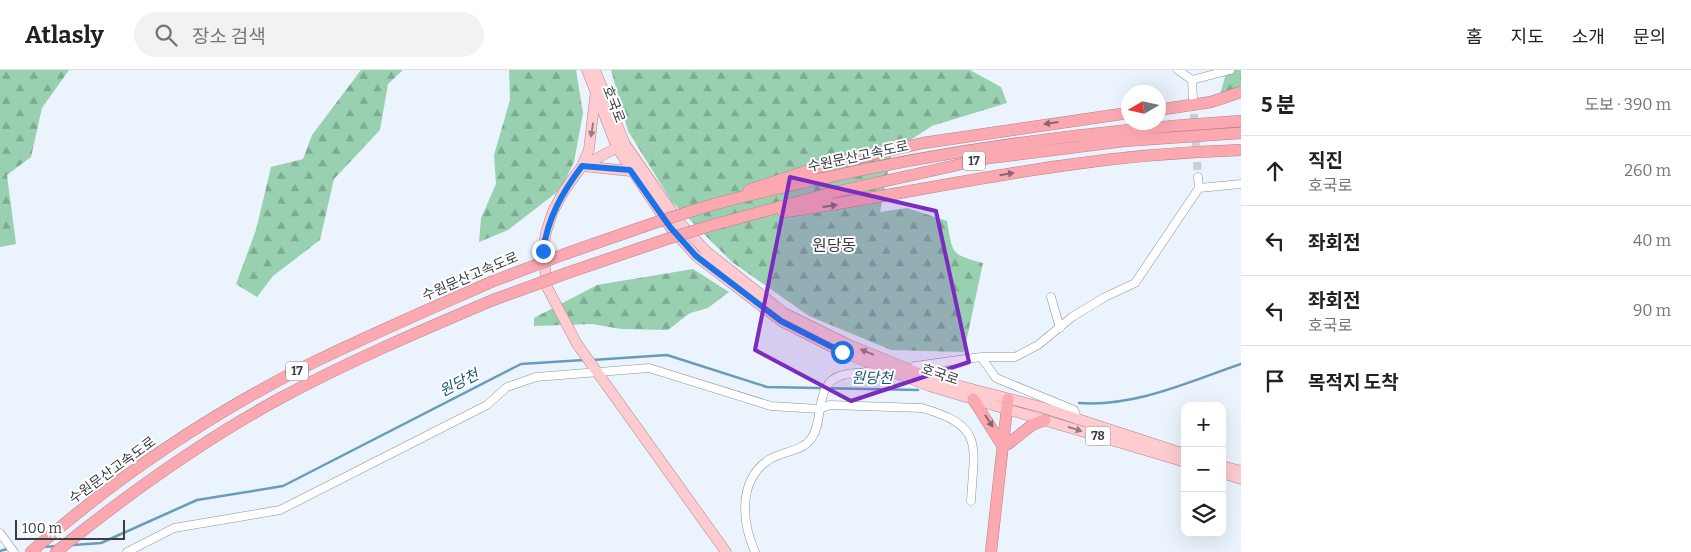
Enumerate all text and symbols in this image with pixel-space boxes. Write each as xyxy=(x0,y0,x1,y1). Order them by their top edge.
search box xyxy=(134,12,484,57)
text: Atlasly xyxy=(25,21,104,49)
icon: search xyxy=(152,21,180,49)
text: 장소 검색 xyxy=(192,25,266,48)
text: 홈 xyxy=(1466,26,1483,48)
text: 지도 xyxy=(1511,26,1544,48)
text: 소개 xyxy=(1572,26,1605,48)
text: 문의 xyxy=(1633,26,1666,48)
street label: 호국로 xyxy=(599,83,628,125)
north arrow xyxy=(1121,85,1166,130)
text: 5 분 xyxy=(1261,92,1296,118)
text: 도보 · 390 m xyxy=(1585,95,1671,114)
one-way arrow xyxy=(1043,119,1059,127)
one-way arrow xyxy=(588,123,596,139)
street label: 수원문산고속도로 xyxy=(806,137,910,176)
text: 직진 xyxy=(1308,149,1343,172)
road number: 17 xyxy=(963,152,985,170)
icon: ahead xyxy=(1261,157,1289,185)
text: 260 m xyxy=(1624,161,1671,180)
one-way arrow xyxy=(999,170,1015,178)
text: 호국로 xyxy=(1308,176,1352,195)
one-way arrow xyxy=(822,202,838,210)
icon: left xyxy=(1261,227,1289,255)
text: 좌회전 xyxy=(1308,231,1360,254)
text: 40 m xyxy=(1633,231,1671,250)
district label: 원당동 xyxy=(812,236,856,255)
route end xyxy=(532,240,555,263)
street label: 수원문산고속도로 xyxy=(419,248,521,304)
text: 좌회전 xyxy=(1308,289,1360,312)
icon: left xyxy=(1261,297,1289,325)
text: 90 m xyxy=(1633,301,1671,320)
text: 호국로 xyxy=(1308,316,1352,335)
route start xyxy=(831,341,854,364)
one-way arrow xyxy=(859,348,874,356)
street label: 호국로 xyxy=(919,360,961,389)
road number: 17 xyxy=(286,362,308,380)
water label: 원당천 xyxy=(436,365,483,400)
icon: arrive xyxy=(1261,367,1289,395)
water label: 원당천 xyxy=(851,369,895,387)
text: 목적지 도착 xyxy=(1308,371,1399,394)
map controls xyxy=(1181,402,1226,537)
button: + xyxy=(1181,402,1226,447)
one-way arrow xyxy=(984,415,993,428)
one-way arrow xyxy=(1068,426,1083,434)
road number: 78 xyxy=(1086,426,1110,446)
street label: 수원문산고속도로 xyxy=(66,433,159,508)
button: − xyxy=(1181,447,1226,492)
button: layers xyxy=(1181,492,1226,537)
scale bar xyxy=(15,517,125,540)
text: 100 m xyxy=(22,520,62,537)

